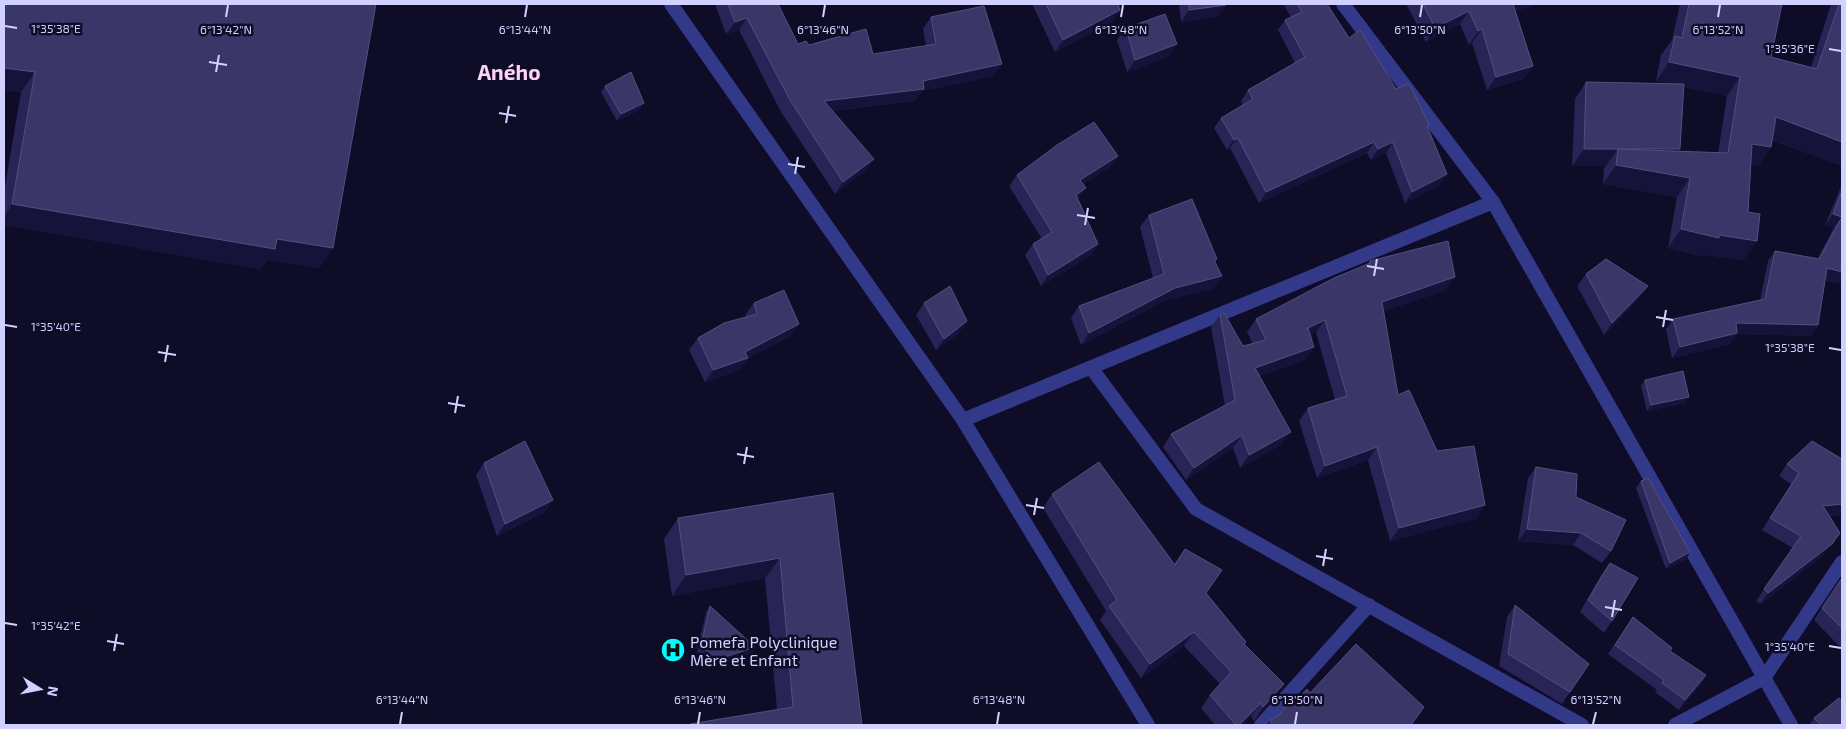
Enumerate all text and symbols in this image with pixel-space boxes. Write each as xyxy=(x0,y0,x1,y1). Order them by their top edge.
text: 1°35'38"E xyxy=(31,21,81,35)
text: 6°13'42"N xyxy=(200,22,252,36)
text: 6°13'44"N xyxy=(499,22,551,36)
text: 6°13'46"N xyxy=(797,22,849,36)
text: 6°13'48"N xyxy=(1095,22,1147,36)
text: 6°13'50"N xyxy=(1394,22,1446,36)
text: 6°13'52"N xyxy=(1692,22,1744,36)
text: 1°35'36"E xyxy=(1765,41,1815,55)
district label: Aného xyxy=(477,59,541,84)
text: 1°35'40"E xyxy=(31,319,81,333)
text: 1°35'38"E xyxy=(1765,340,1815,354)
text: 1°35'42"E xyxy=(31,618,81,632)
place label: Pomefa Polyclinique Mère et Enfant xyxy=(690,632,837,669)
hospital icon: Pomefa Polyclinique Mère et Enfant xyxy=(660,637,686,663)
text: 1°35'40"E xyxy=(1765,639,1815,653)
north arrow xyxy=(15,664,65,714)
text: N xyxy=(44,685,63,698)
text: 6°13'44"N xyxy=(376,692,428,706)
text: 6°13'46"N xyxy=(674,692,726,706)
text: 6°13'48"N xyxy=(973,692,1025,706)
text: 6°13'50"N xyxy=(1271,692,1323,706)
text: 6°13'52"N xyxy=(1570,692,1622,706)

